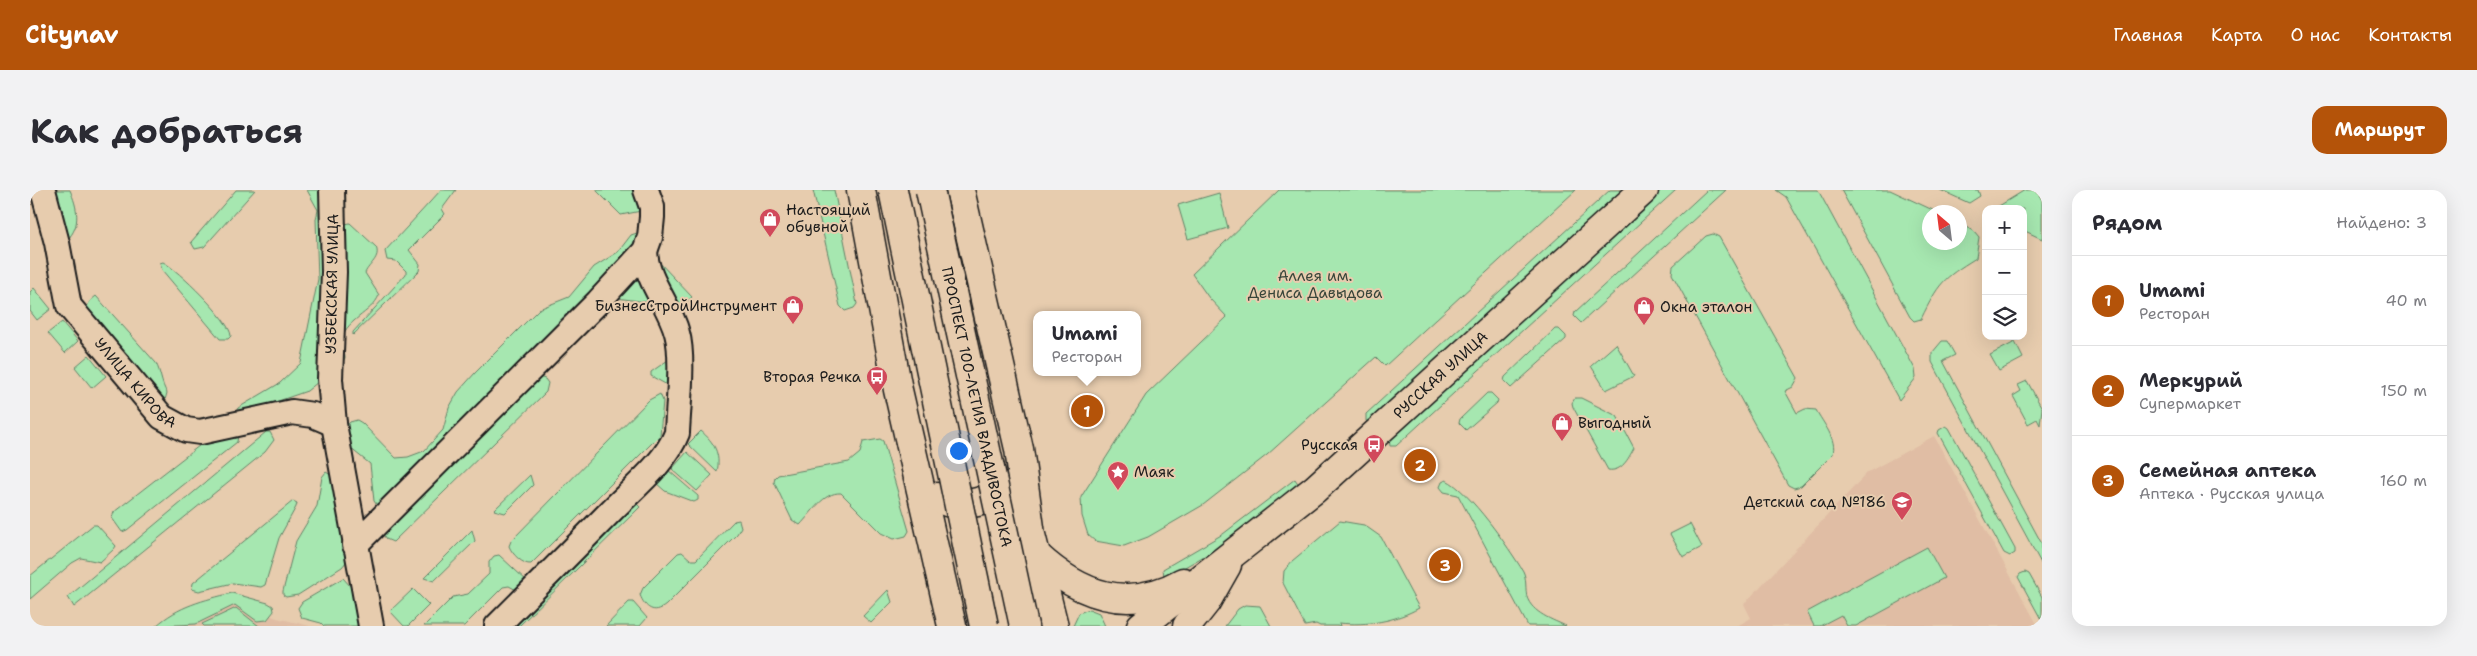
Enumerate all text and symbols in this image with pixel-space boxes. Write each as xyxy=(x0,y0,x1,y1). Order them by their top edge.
text: Citynav xyxy=(25,19,119,51)
text: Главная xyxy=(2113,23,2183,47)
text: Карта xyxy=(2211,23,2263,47)
text: О нас xyxy=(2291,23,2340,47)
text: Контакты xyxy=(2368,23,2452,47)
button: Маршрут xyxy=(2312,106,2447,154)
text: Как добраться xyxy=(30,107,303,154)
place label: Настоящий обувной xyxy=(786,200,871,237)
north arrow xyxy=(1922,205,1967,250)
map controls xyxy=(1982,205,2027,340)
button: + xyxy=(1982,205,2027,250)
shop icon: Настоящий обувной xyxy=(758,207,782,238)
text: Рядом xyxy=(2092,209,2162,237)
text: Найдено: 3 xyxy=(2336,212,2427,233)
street label: УЗБЕКСКАЯ УЛИЦА xyxy=(321,213,343,354)
button: − xyxy=(1982,250,2027,295)
street label: ПРОСПЕКТ 100-ЛЕТИЯ ВЛАДИВОСТОКА xyxy=(937,265,1017,549)
park label: Аллея им. Дениса Давыдова xyxy=(1248,266,1383,303)
text: Umami xyxy=(2139,278,2205,303)
text: 1 xyxy=(2104,290,2112,311)
text: 40 m xyxy=(2385,290,2427,311)
shop icon: БизнесСтройИнструмент xyxy=(781,294,805,325)
shop icon: Окна эталон xyxy=(1632,295,1656,326)
button: layers xyxy=(1982,295,2027,340)
place label: БизнесСтройИнструмент xyxy=(595,296,777,316)
place label: Окна эталон xyxy=(1660,297,1752,317)
text: Ресторан xyxy=(2139,303,2210,324)
popup xyxy=(1033,311,1141,376)
text: Umami xyxy=(1051,321,1118,346)
street label: РУССКАЯ УЛИЦА xyxy=(1389,327,1492,423)
street label: УЛИЦА КИРОВА xyxy=(90,334,180,433)
text: Ресторан xyxy=(1051,346,1123,367)
bus stop icon: Вторая Речка xyxy=(865,365,889,396)
place label: Вторая Речка xyxy=(763,367,862,387)
text: Меркурий xyxy=(2139,368,2242,393)
text: 2 xyxy=(2102,380,2114,401)
text: 150 m xyxy=(2380,380,2427,401)
pin: 1 xyxy=(1071,392,1103,430)
text: Супермаркет xyxy=(2139,393,2241,414)
shop icon: Выгодный xyxy=(1550,411,1574,442)
place label: Выгодный xyxy=(1578,413,1651,433)
bus stop icon: Русская xyxy=(1362,433,1386,464)
place label: Русская xyxy=(1301,435,1358,455)
your location xyxy=(946,438,972,464)
pin: 2 xyxy=(1404,446,1436,484)
text: Семейная аптека xyxy=(2139,458,2316,483)
place icon: Маяк xyxy=(1106,460,1130,491)
place label: Маяк xyxy=(1134,462,1174,482)
text: 3 xyxy=(2102,470,2114,491)
text: 160 m xyxy=(2380,470,2427,491)
text: Аптека · Русская улица xyxy=(2139,483,2324,504)
school or university icon: Детский сад №186 xyxy=(1890,490,1914,521)
place label: Детский сад №186 xyxy=(1744,492,1886,512)
pin: 3 xyxy=(1429,546,1461,584)

